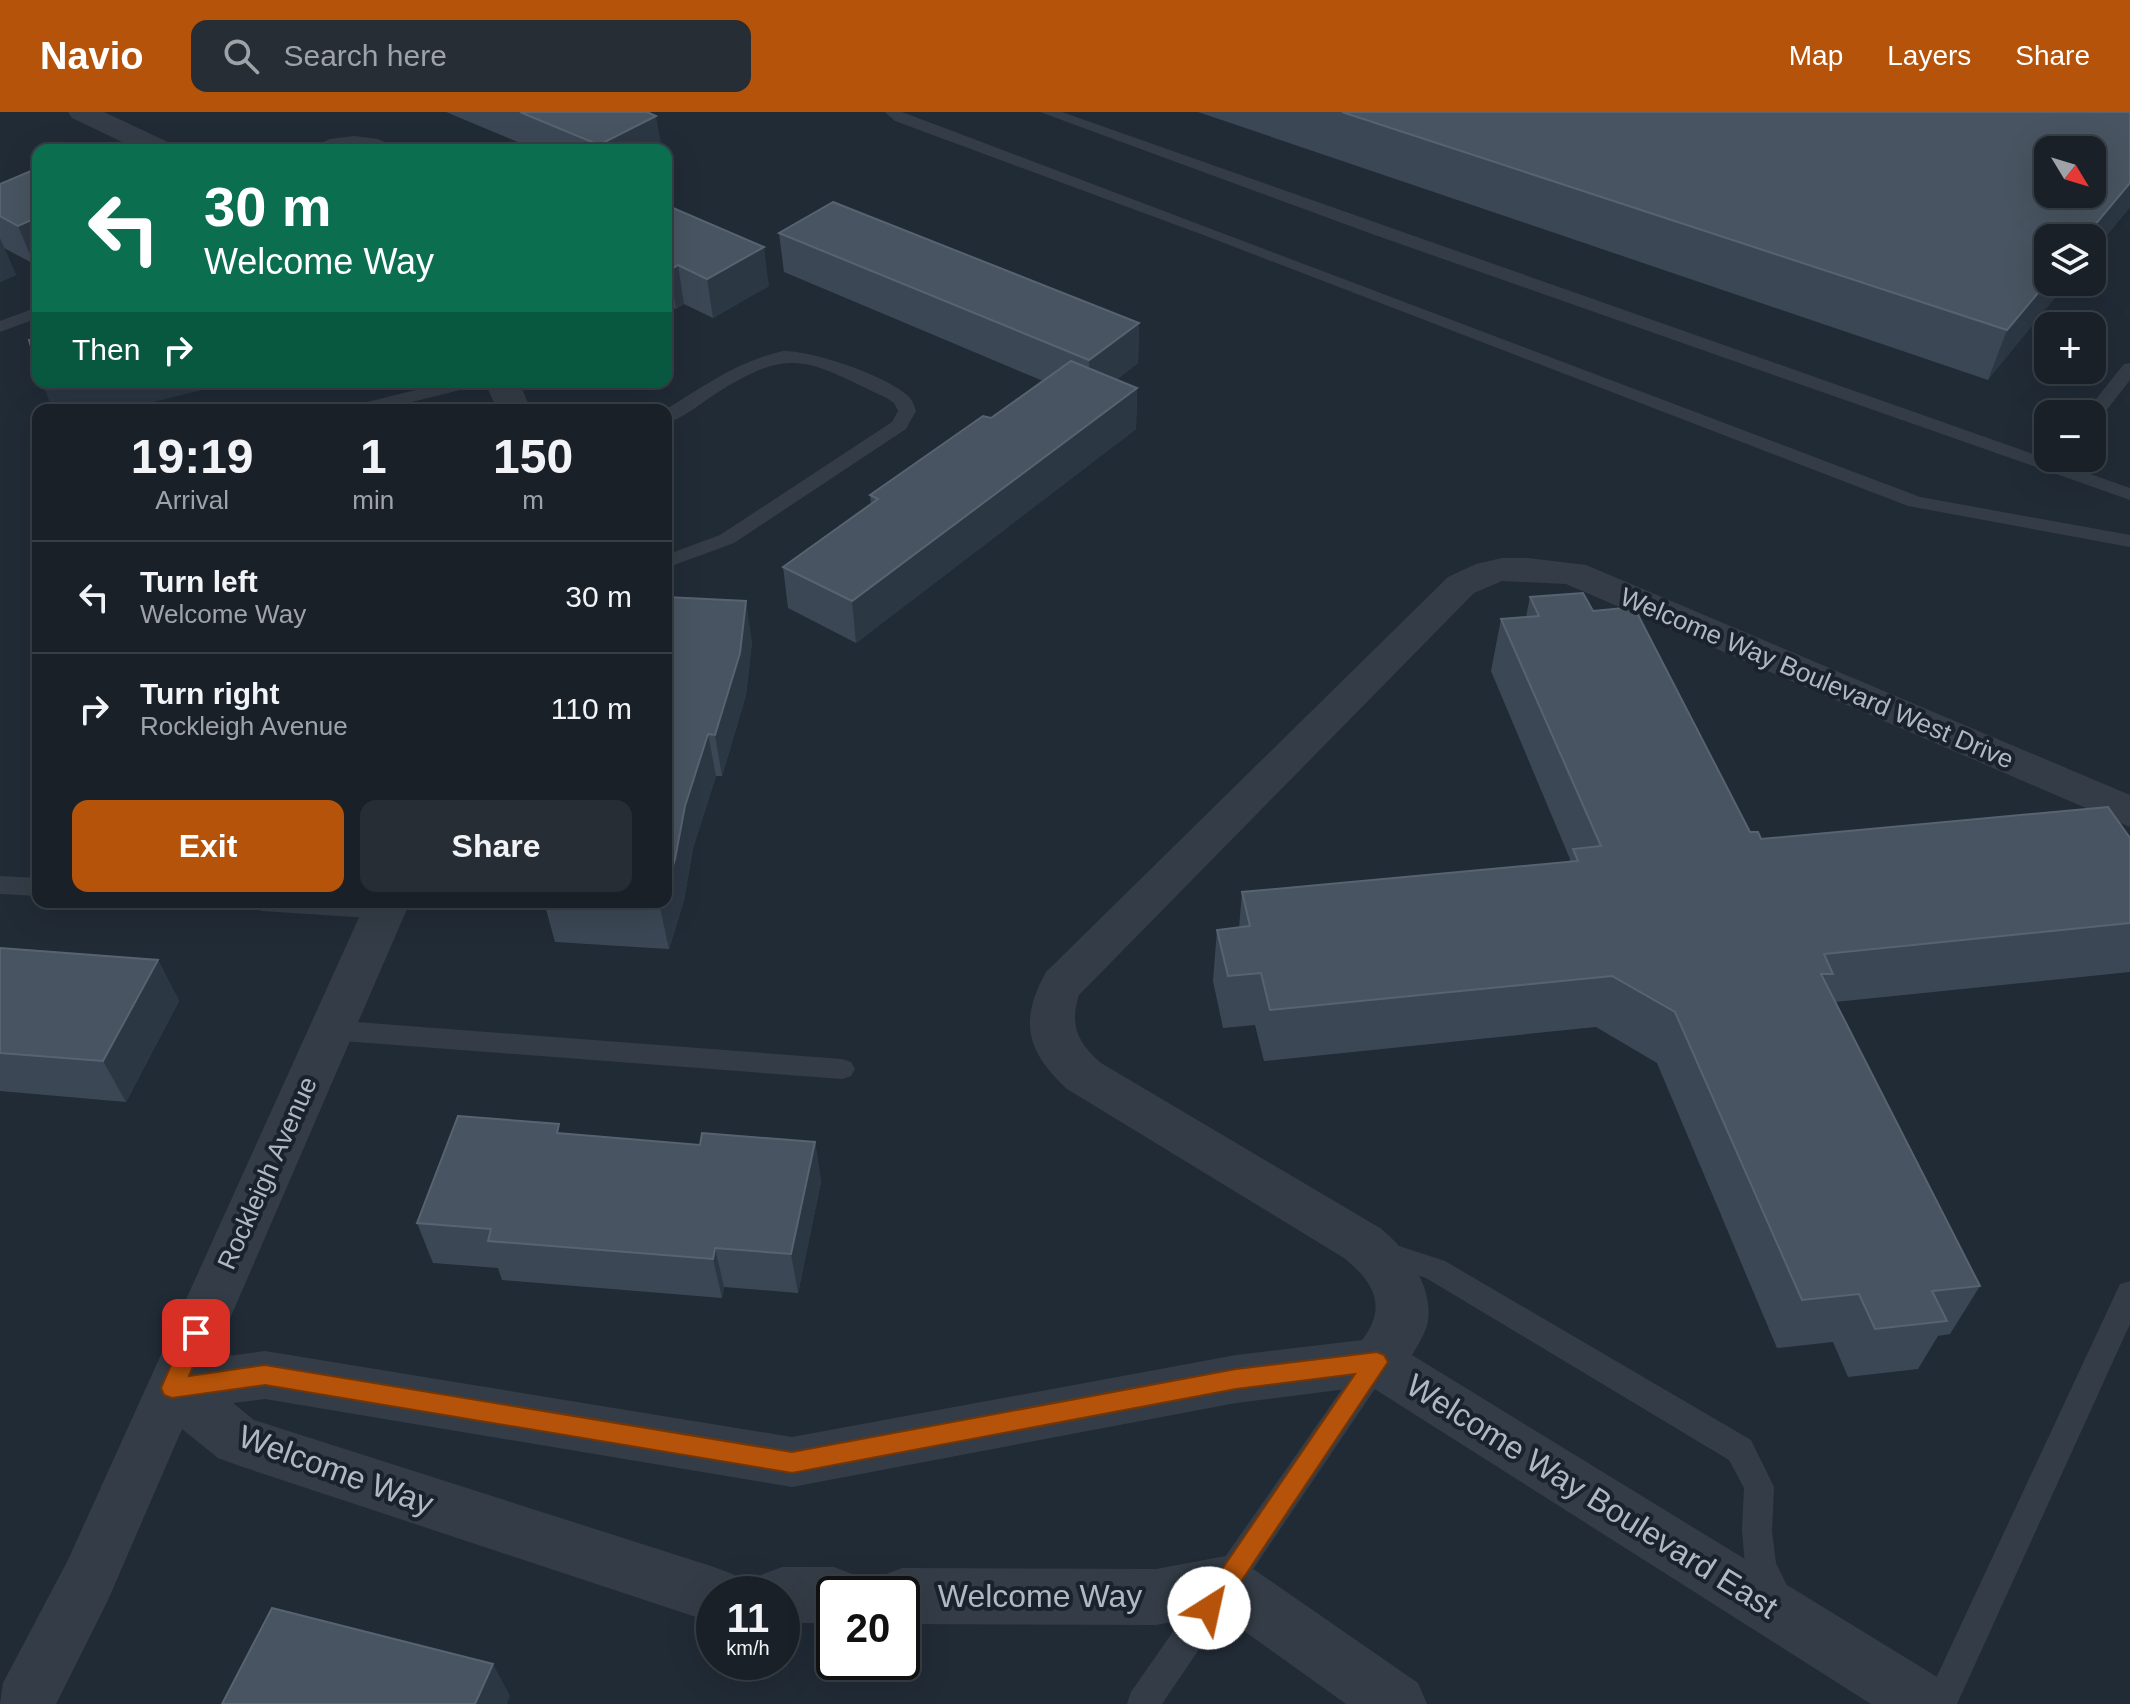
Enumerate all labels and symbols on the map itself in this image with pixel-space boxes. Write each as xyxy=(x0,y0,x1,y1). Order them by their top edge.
north arrow xyxy=(2034,136,2106,208)
street label: Welcome Way Boulevard West Drive xyxy=(1616,581,2018,775)
street label: Rockleigh Avenue xyxy=(211,1072,323,1274)
pin xyxy=(162,1299,230,1367)
street label: Welcome Way Boulevard East xyxy=(1400,1367,1784,1625)
street label: Welcome Way xyxy=(234,1418,438,1522)
position arrow xyxy=(1167,1566,1251,1650)
speed limit sign: 20 xyxy=(816,1576,920,1680)
street label: Welcome Way xyxy=(938,1578,1142,1614)

